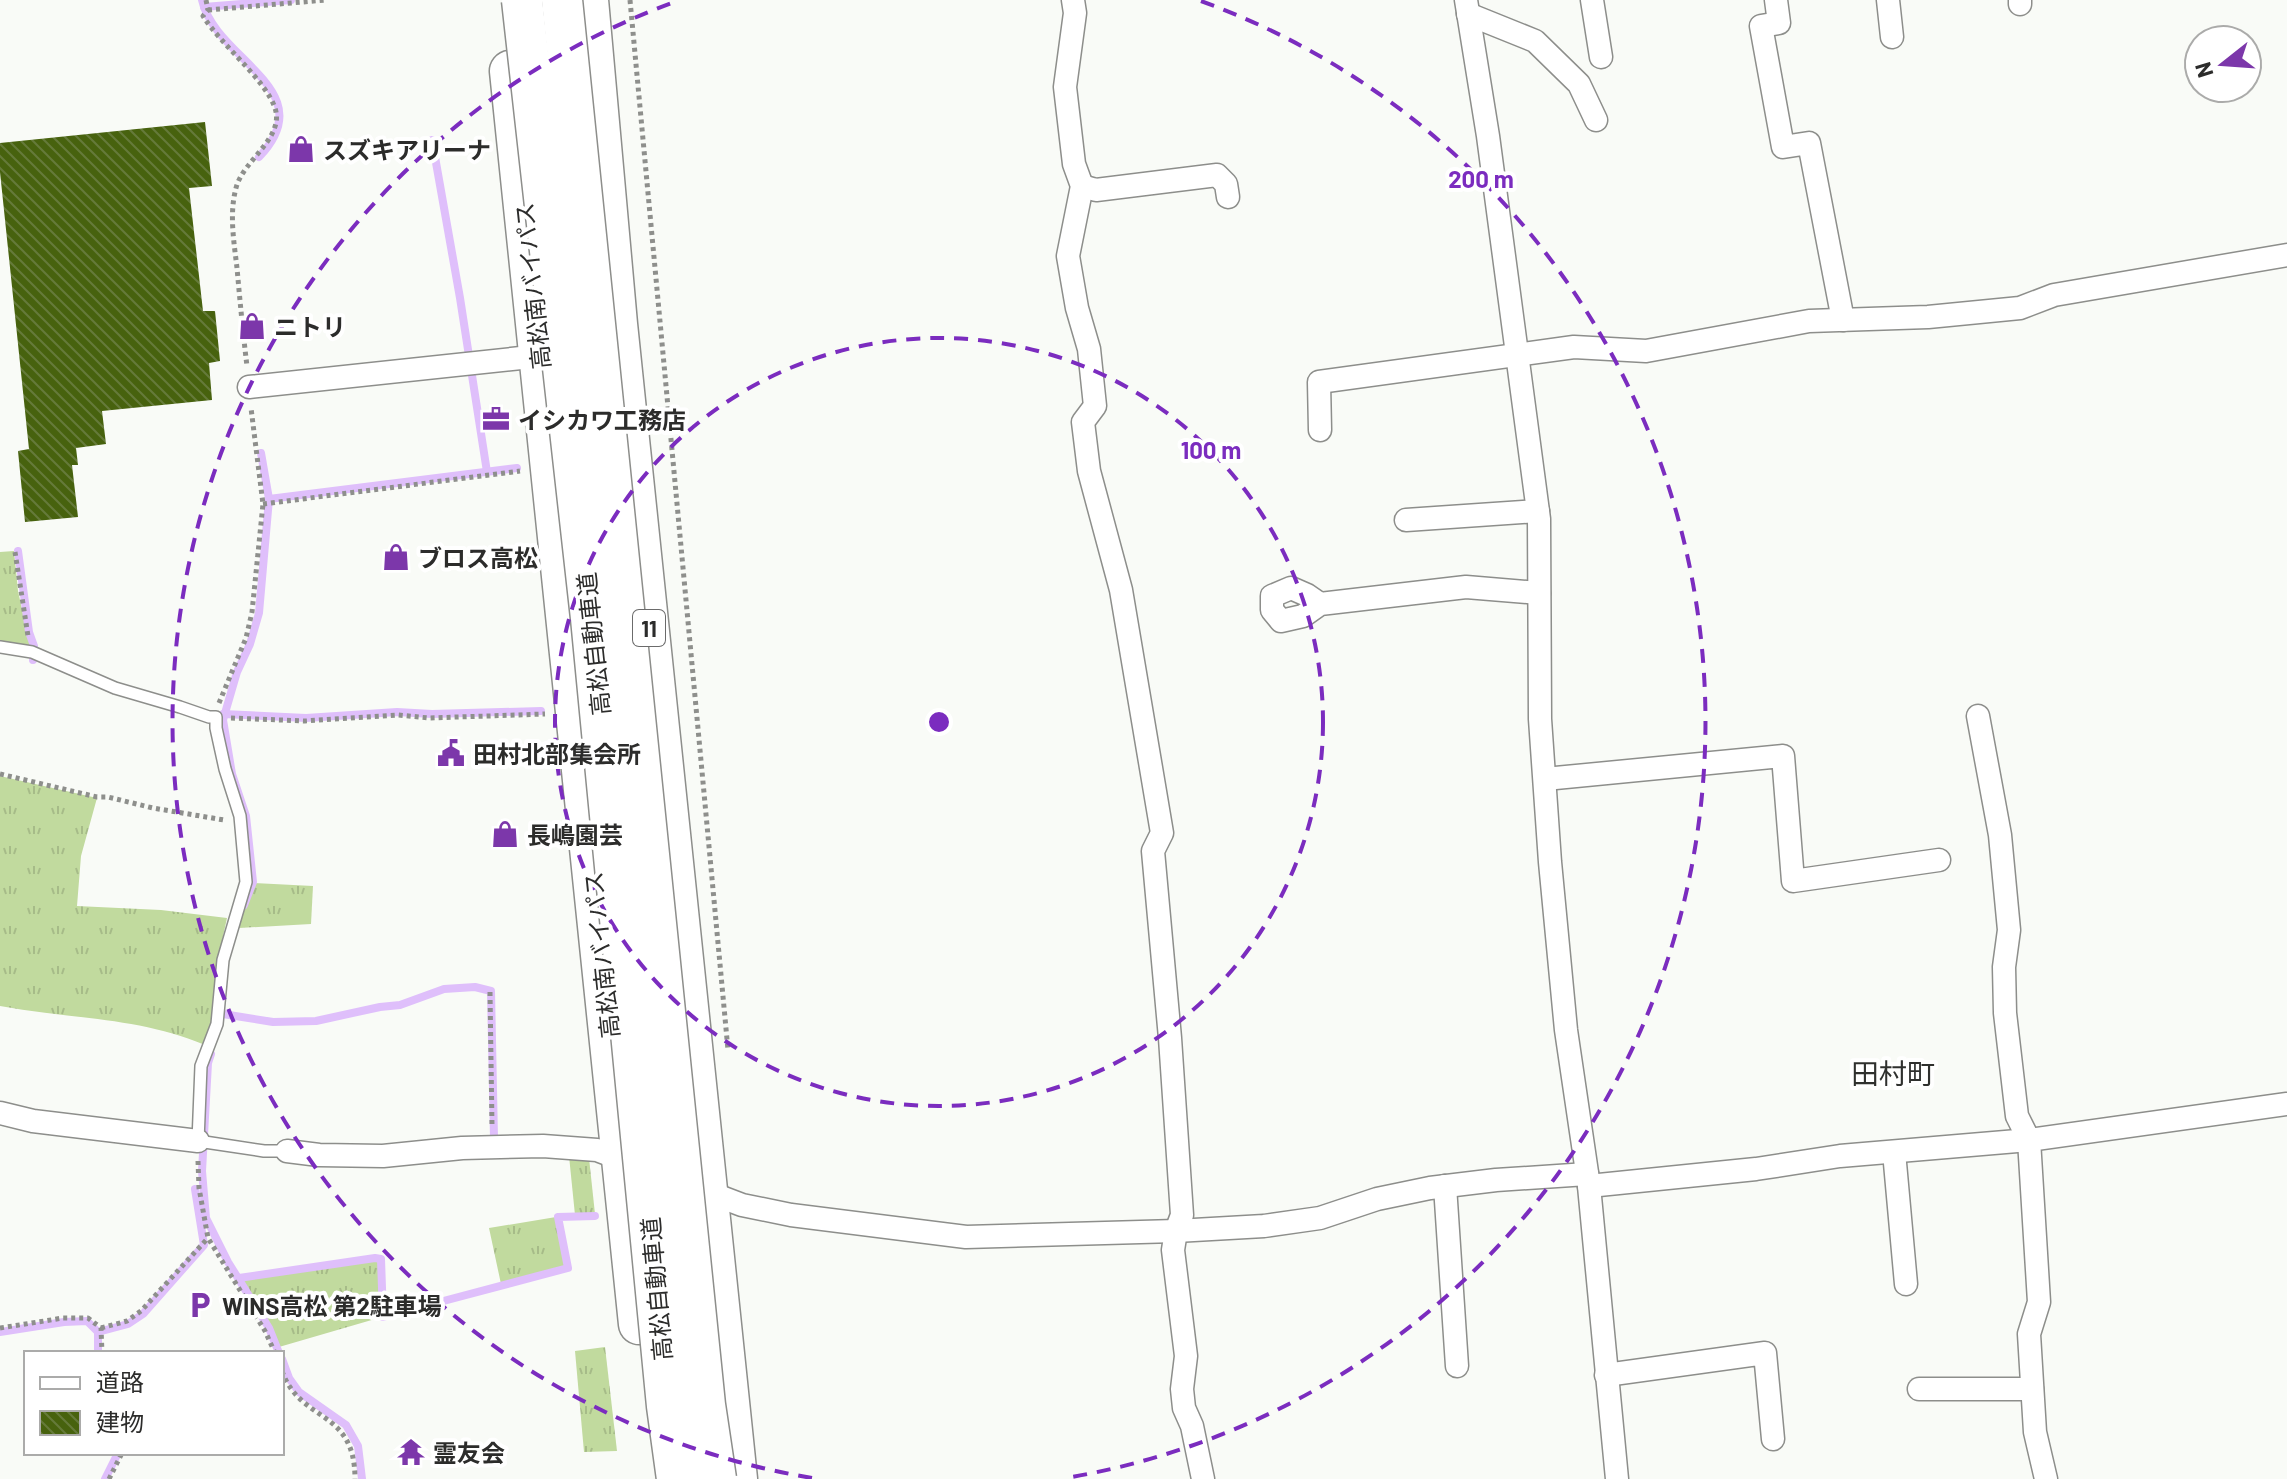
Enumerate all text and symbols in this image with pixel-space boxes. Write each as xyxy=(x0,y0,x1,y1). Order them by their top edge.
north arrow xyxy=(2183,24,2263,104)
text: N xyxy=(2188,59,2217,81)
shop icon: スズキアリーナ xyxy=(286,134,316,164)
place label: スズキアリーナ xyxy=(323,135,491,164)
text: 200 m xyxy=(1448,164,1514,193)
street label: 高松南バイパス xyxy=(509,201,555,371)
shop icon: ニトリ xyxy=(237,311,267,341)
place label: ニトリ xyxy=(274,312,346,341)
office icon: イシカワ工務店 xyxy=(481,404,511,434)
place label: イシカワ工務店 xyxy=(518,405,686,434)
text: 100 m xyxy=(1181,435,1241,464)
shop icon: ブロス高松 xyxy=(381,542,411,572)
place label: ブロス高松 xyxy=(418,543,538,572)
street label: 高松自動車道 xyxy=(571,571,615,717)
road number: 11 xyxy=(633,610,665,646)
centre of rings xyxy=(925,708,953,736)
public building icon: 田村北部集会所 xyxy=(436,738,466,768)
place label: 田村北部集会所 xyxy=(473,739,641,768)
shop icon: 長嶋園芸 xyxy=(490,819,520,849)
place label: 長嶋園芸 xyxy=(527,820,623,849)
street label: 高松南バイパス xyxy=(578,870,624,1040)
district label: 田村町 xyxy=(1851,1056,1935,1090)
street label: 高松自動車道 xyxy=(635,1216,677,1362)
parking icon: WINS高松 第2駐車場 xyxy=(185,1290,215,1320)
place label: WINS高松 第2駐車場 xyxy=(222,1291,442,1320)
legend xyxy=(24,1351,284,1455)
text: 道路 xyxy=(96,1367,144,1396)
text: 建物 xyxy=(96,1407,144,1436)
temple icon: 霊友会 xyxy=(396,1437,426,1467)
place label: 霊友会 xyxy=(433,1438,505,1467)

